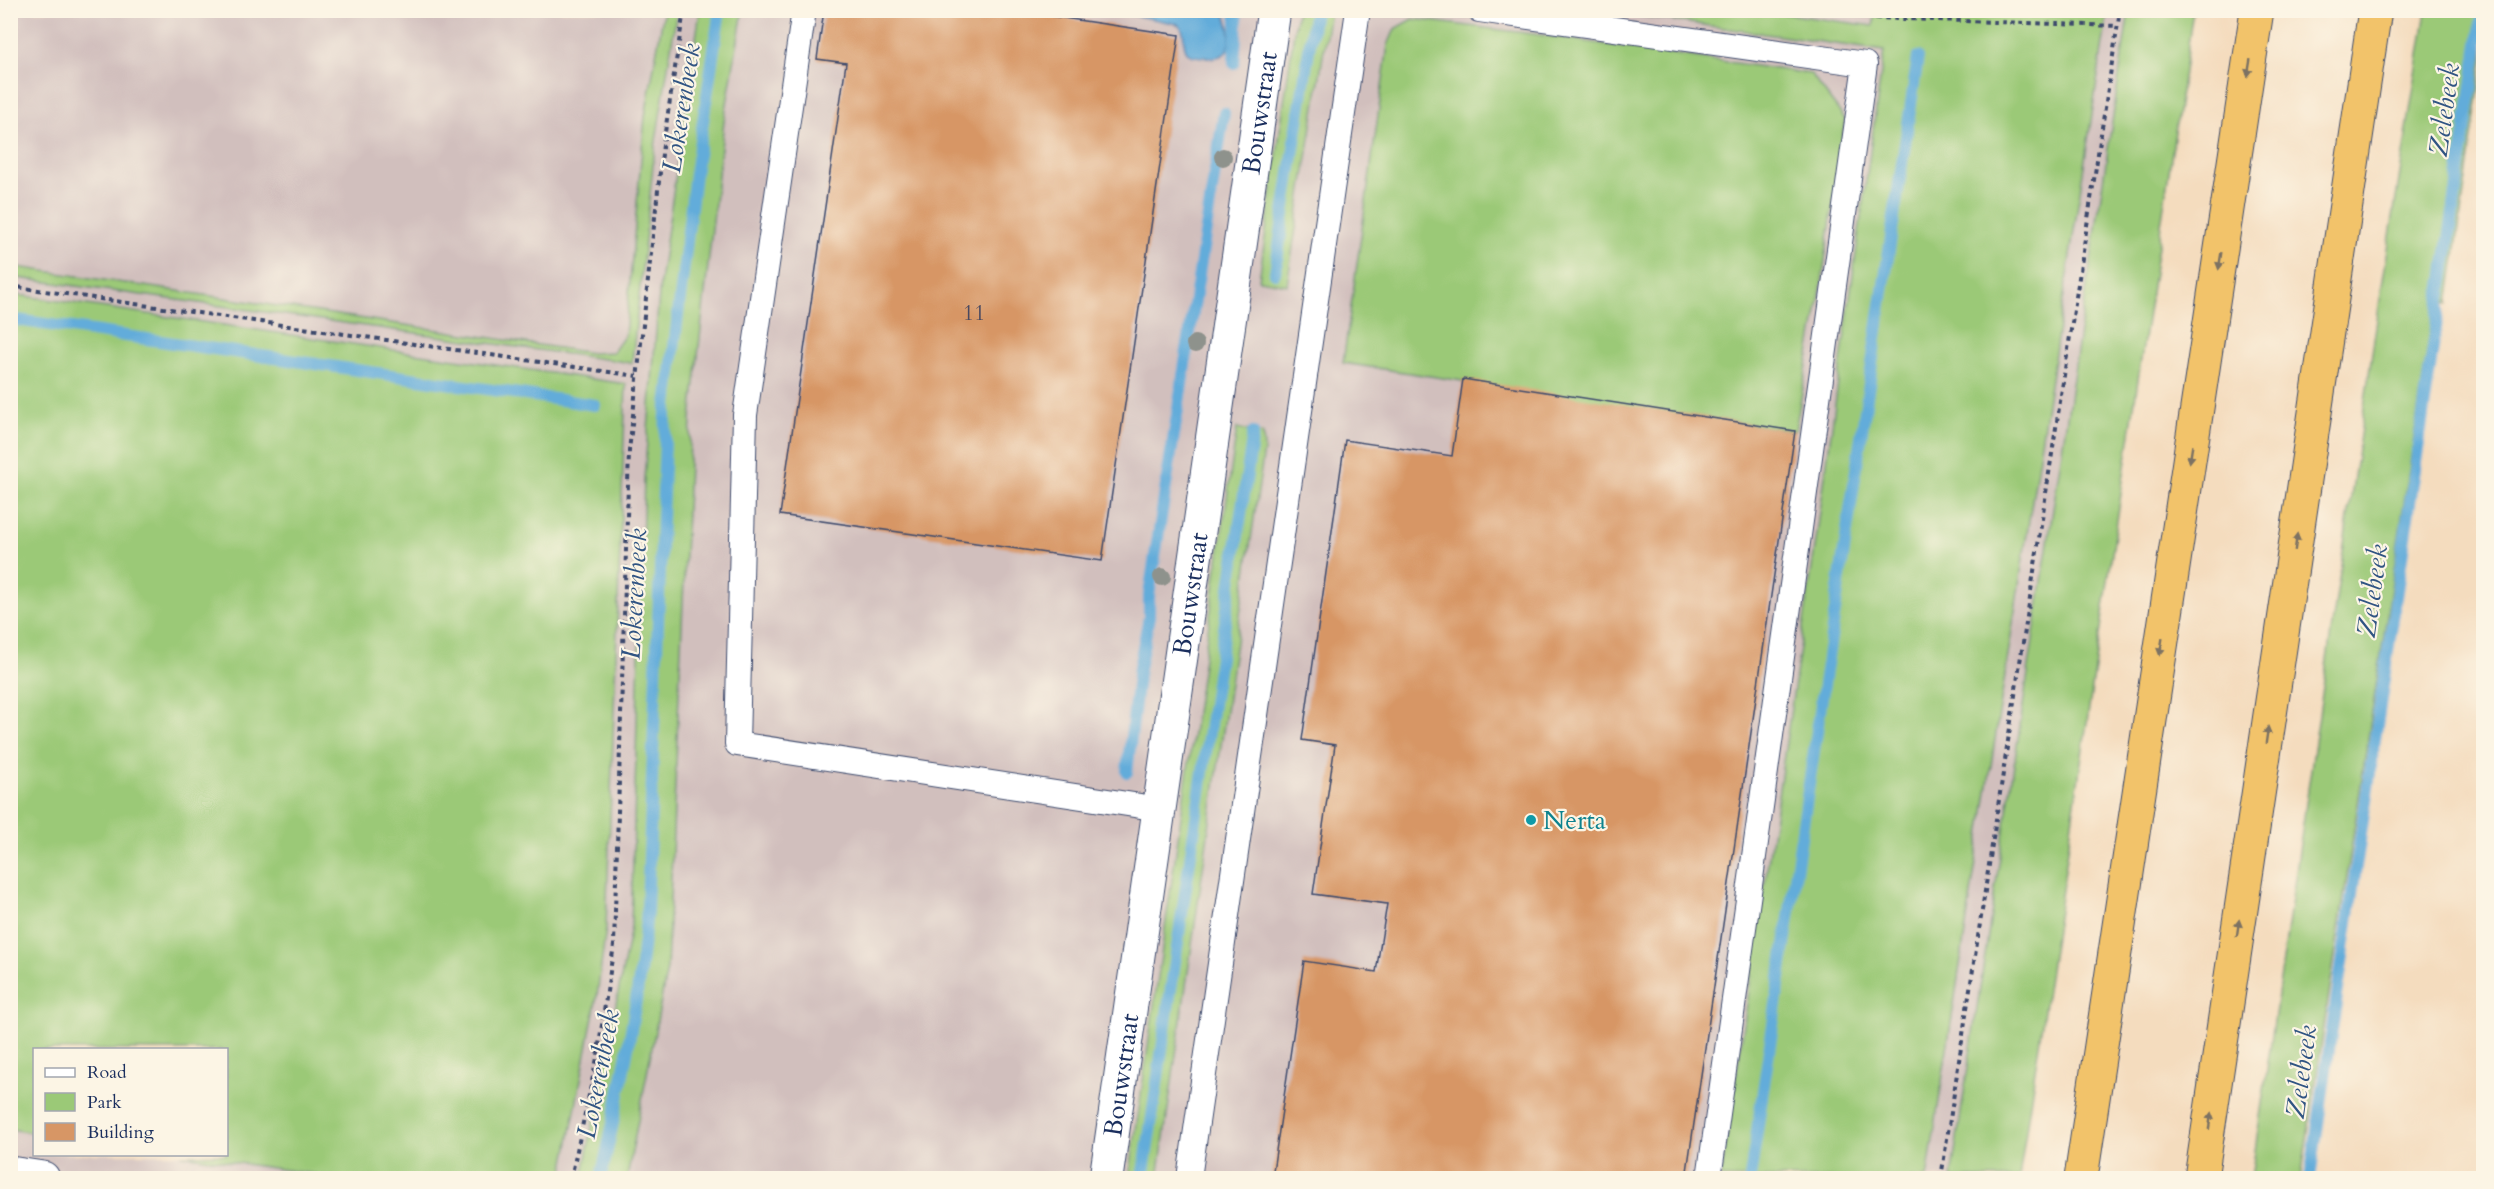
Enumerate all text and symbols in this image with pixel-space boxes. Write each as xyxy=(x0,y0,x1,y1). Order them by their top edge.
water label: Lokerenbeek xyxy=(653,40,710,176)
street label: Bouwstraat xyxy=(1234,49,1286,177)
one-way arrow xyxy=(2244,59,2253,78)
water label: Zelebeek xyxy=(2420,61,2469,159)
one-way arrow xyxy=(2215,252,2224,271)
house number: 11 xyxy=(963,298,985,328)
one-way arrow xyxy=(2186,445,2195,464)
water label: Lokerenbeek xyxy=(613,527,656,660)
street label: Bouwstraat xyxy=(1164,530,1217,658)
one-way arrow xyxy=(2291,532,2300,551)
water label: Zelebeek xyxy=(2348,542,2397,640)
one-way arrow xyxy=(2157,637,2166,656)
one-way arrow xyxy=(2263,725,2272,744)
place label: Nerta xyxy=(1543,803,1606,838)
marker: Nerta xyxy=(1524,813,1538,827)
one-way arrow xyxy=(2234,918,2243,937)
water label: Lokerenbeek xyxy=(568,1006,629,1142)
street label: Bouwstraat xyxy=(1095,1011,1147,1139)
water label: Zelebeek xyxy=(2277,1023,2326,1121)
legend xyxy=(33,1048,228,1156)
text: Road xyxy=(87,1060,127,1085)
text: Park xyxy=(87,1090,122,1115)
one-way arrow xyxy=(2205,1111,2214,1130)
text: Building xyxy=(87,1120,155,1145)

